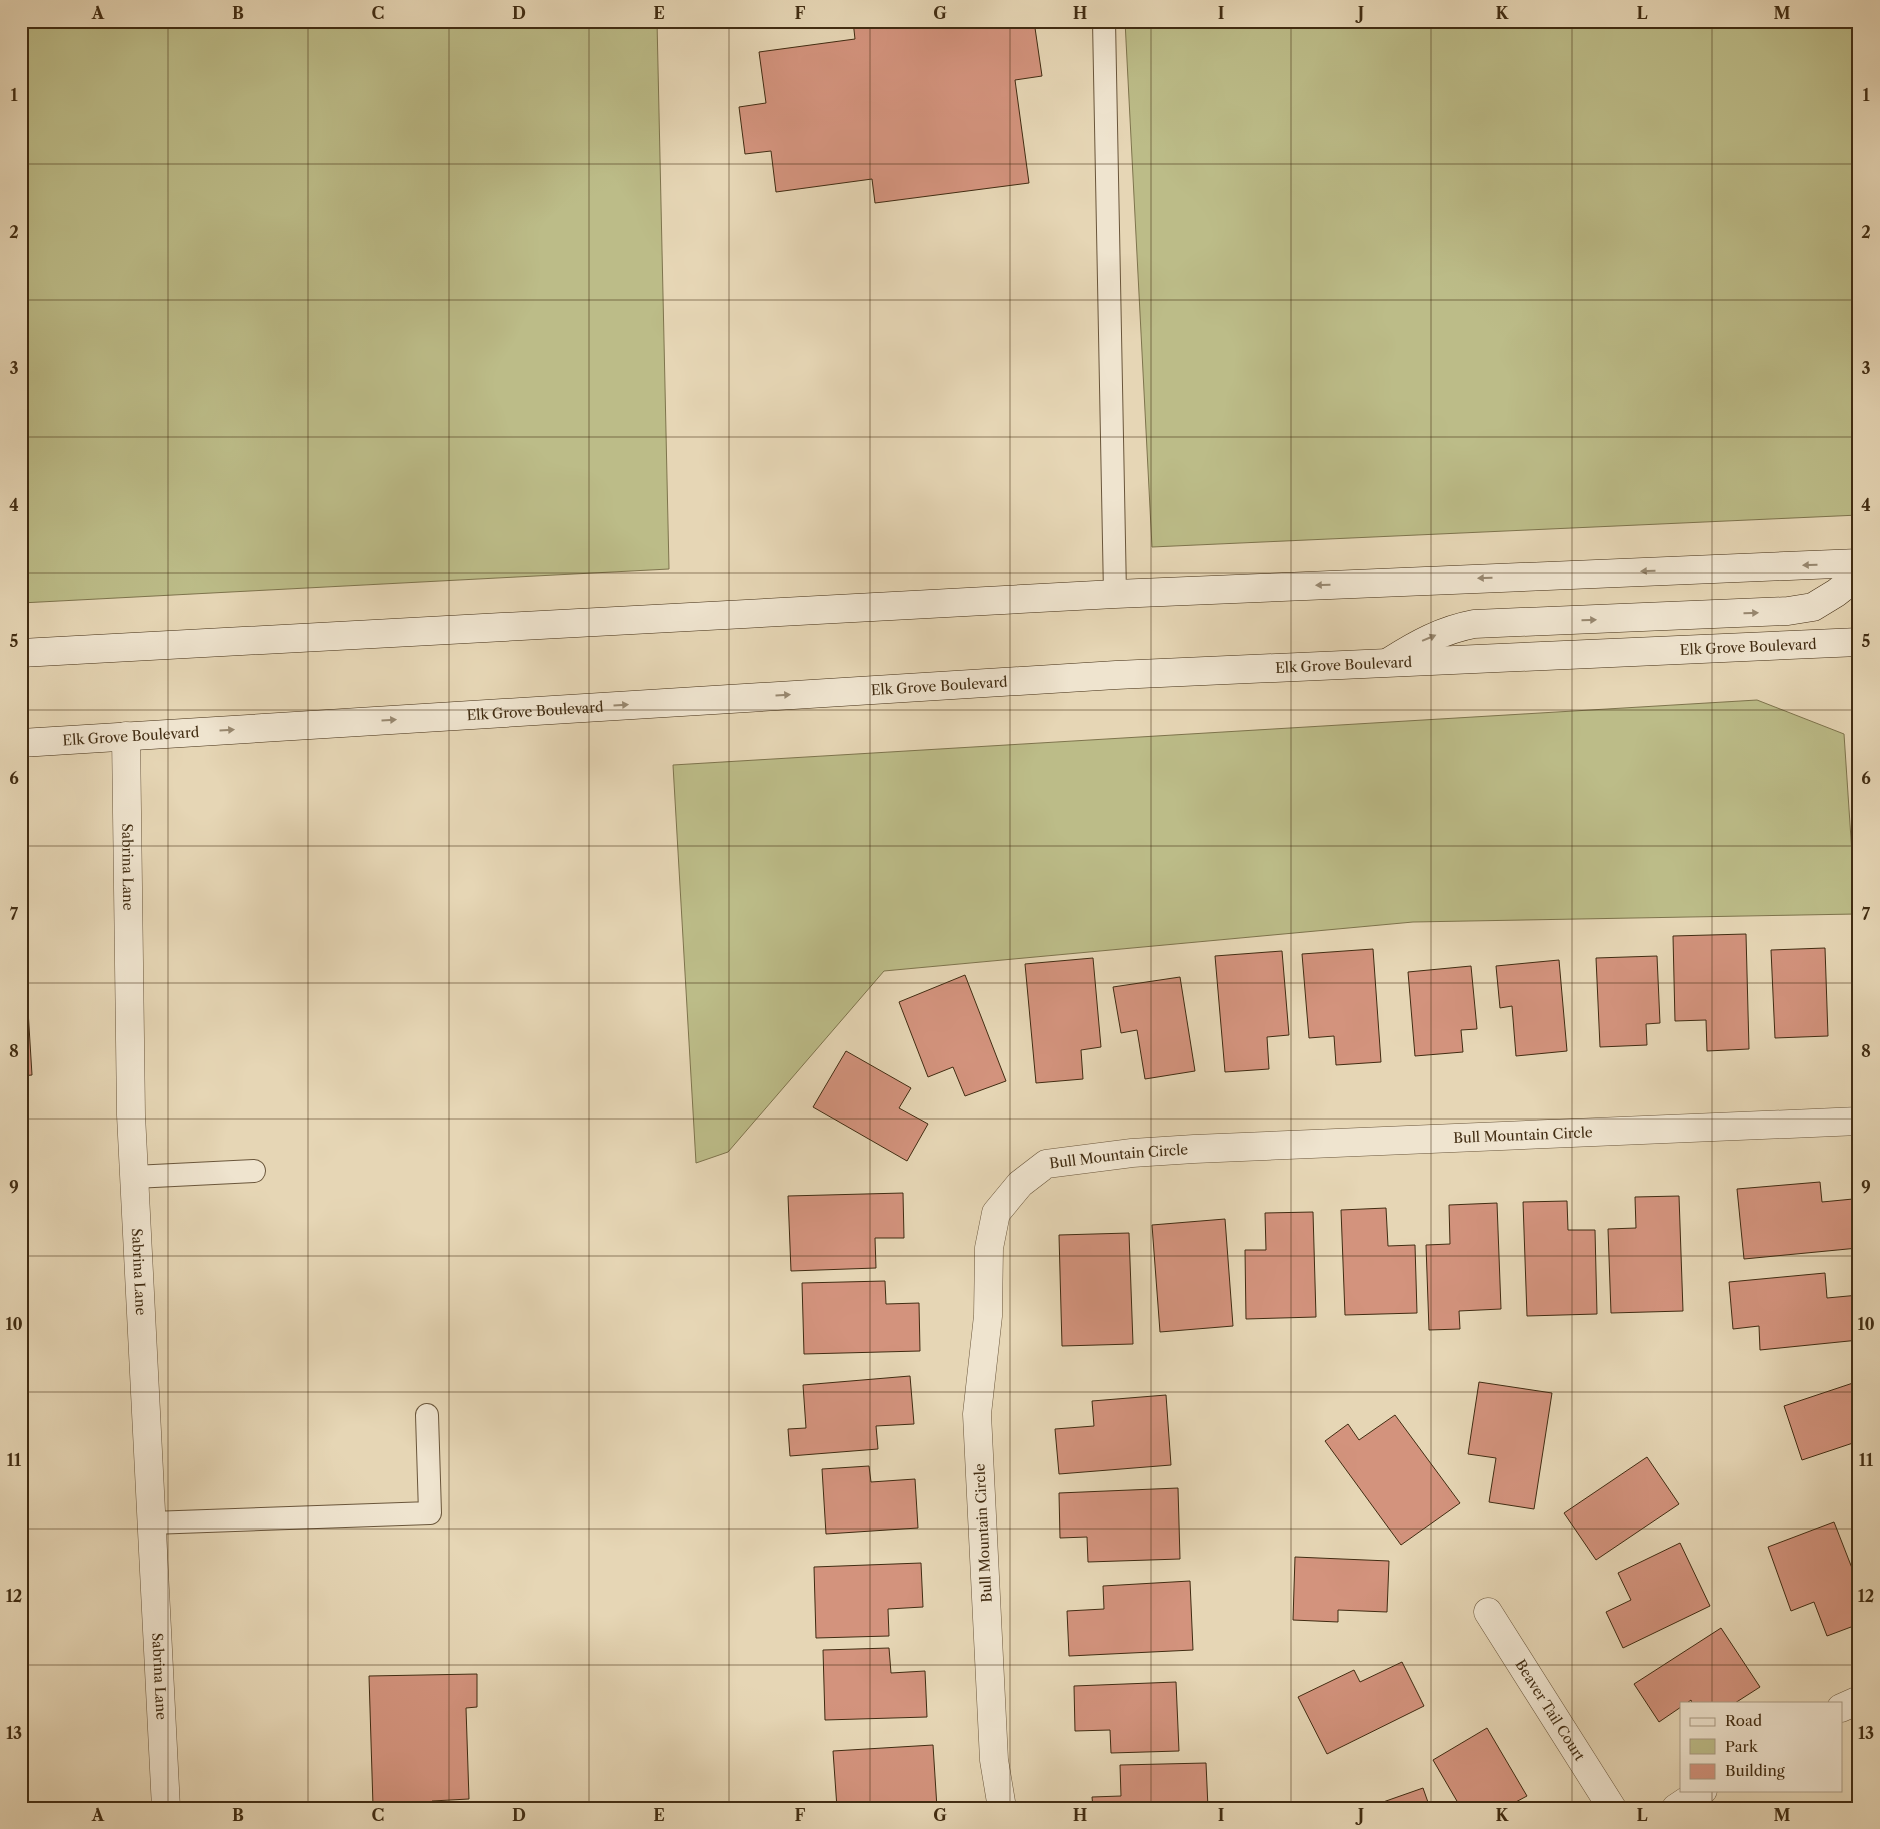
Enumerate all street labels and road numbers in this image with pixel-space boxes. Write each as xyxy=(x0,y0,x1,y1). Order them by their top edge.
street label: Elk Grove Boulevard xyxy=(1679,635,1818,659)
street label: Elk Grove Boulevard xyxy=(1275,653,1413,677)
street label: Elk Grove Boulevard xyxy=(870,673,1009,699)
street label: Elk Grove Boulevard xyxy=(466,698,604,724)
street label: Elk Grove Boulevard xyxy=(62,723,200,749)
street label: Sabrina Lane xyxy=(118,823,137,911)
street label: Bull Mountain Circle xyxy=(1453,1123,1593,1147)
street label: Bull Mountain Circle xyxy=(1048,1140,1189,1172)
street label: Sabrina Lane xyxy=(128,1228,150,1316)
street label: Bull Mountain Circle xyxy=(970,1463,996,1603)
street label: Sabrina Lane xyxy=(148,1632,171,1720)
street label: Beaver Tail Court xyxy=(1511,1656,1589,1764)

